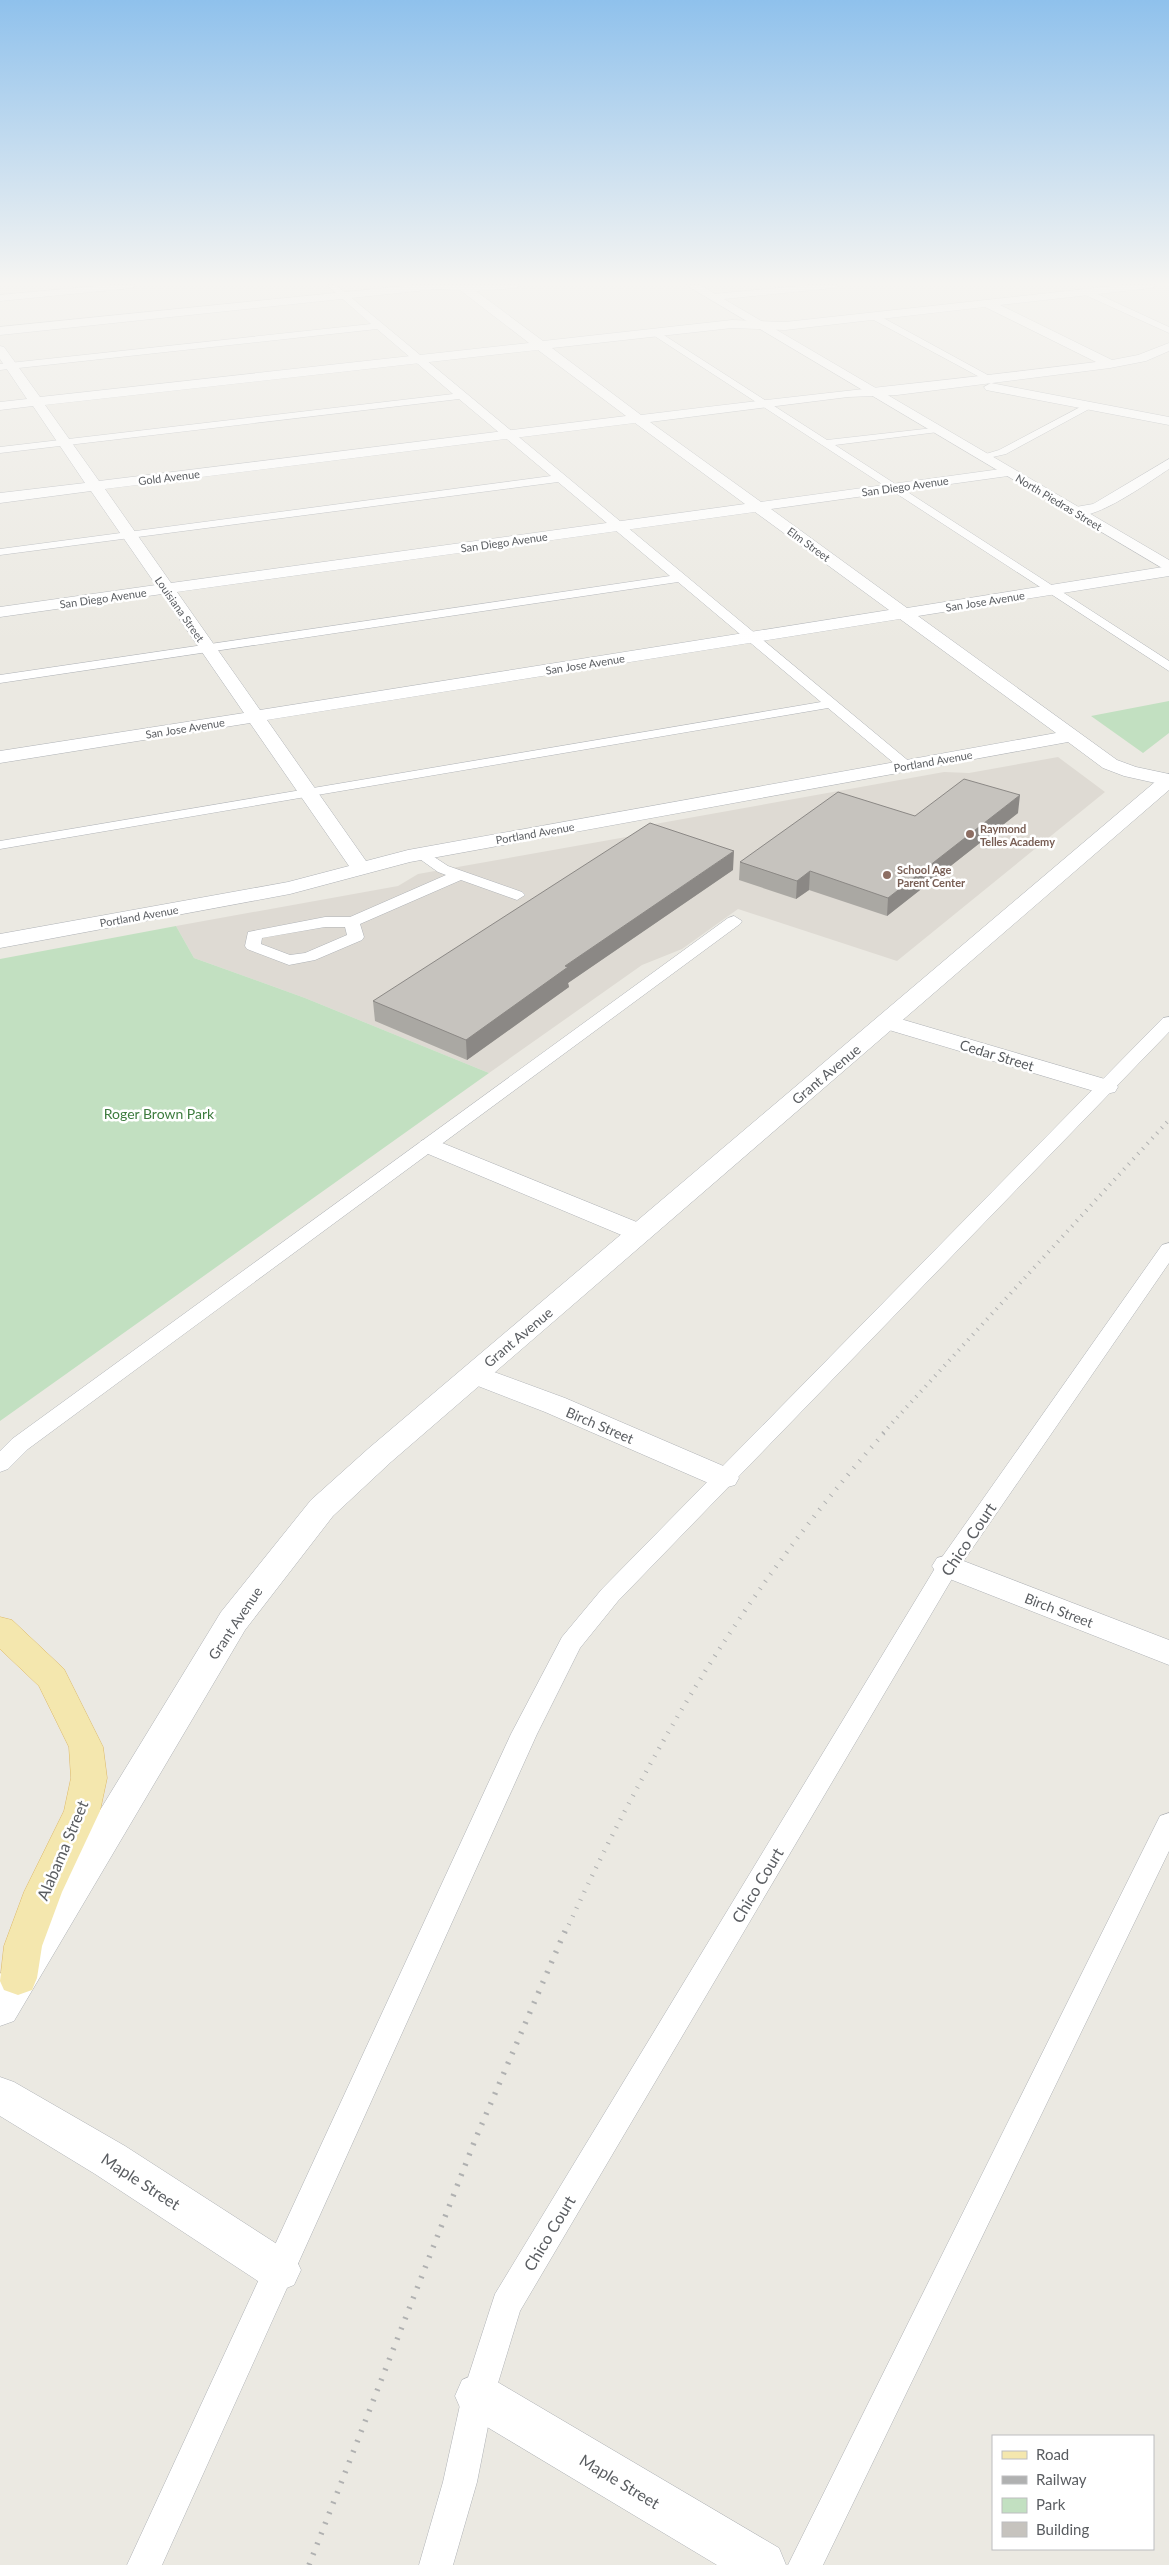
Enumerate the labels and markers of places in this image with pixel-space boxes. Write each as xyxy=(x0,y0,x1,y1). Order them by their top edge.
place label: Raymond Telles Academy xyxy=(980,822,1055,848)
marker: Raymond Telles Academy xyxy=(964,828,976,840)
place label: School Age Parent Center xyxy=(897,863,966,889)
marker: School Age Parent Center xyxy=(881,869,893,881)

